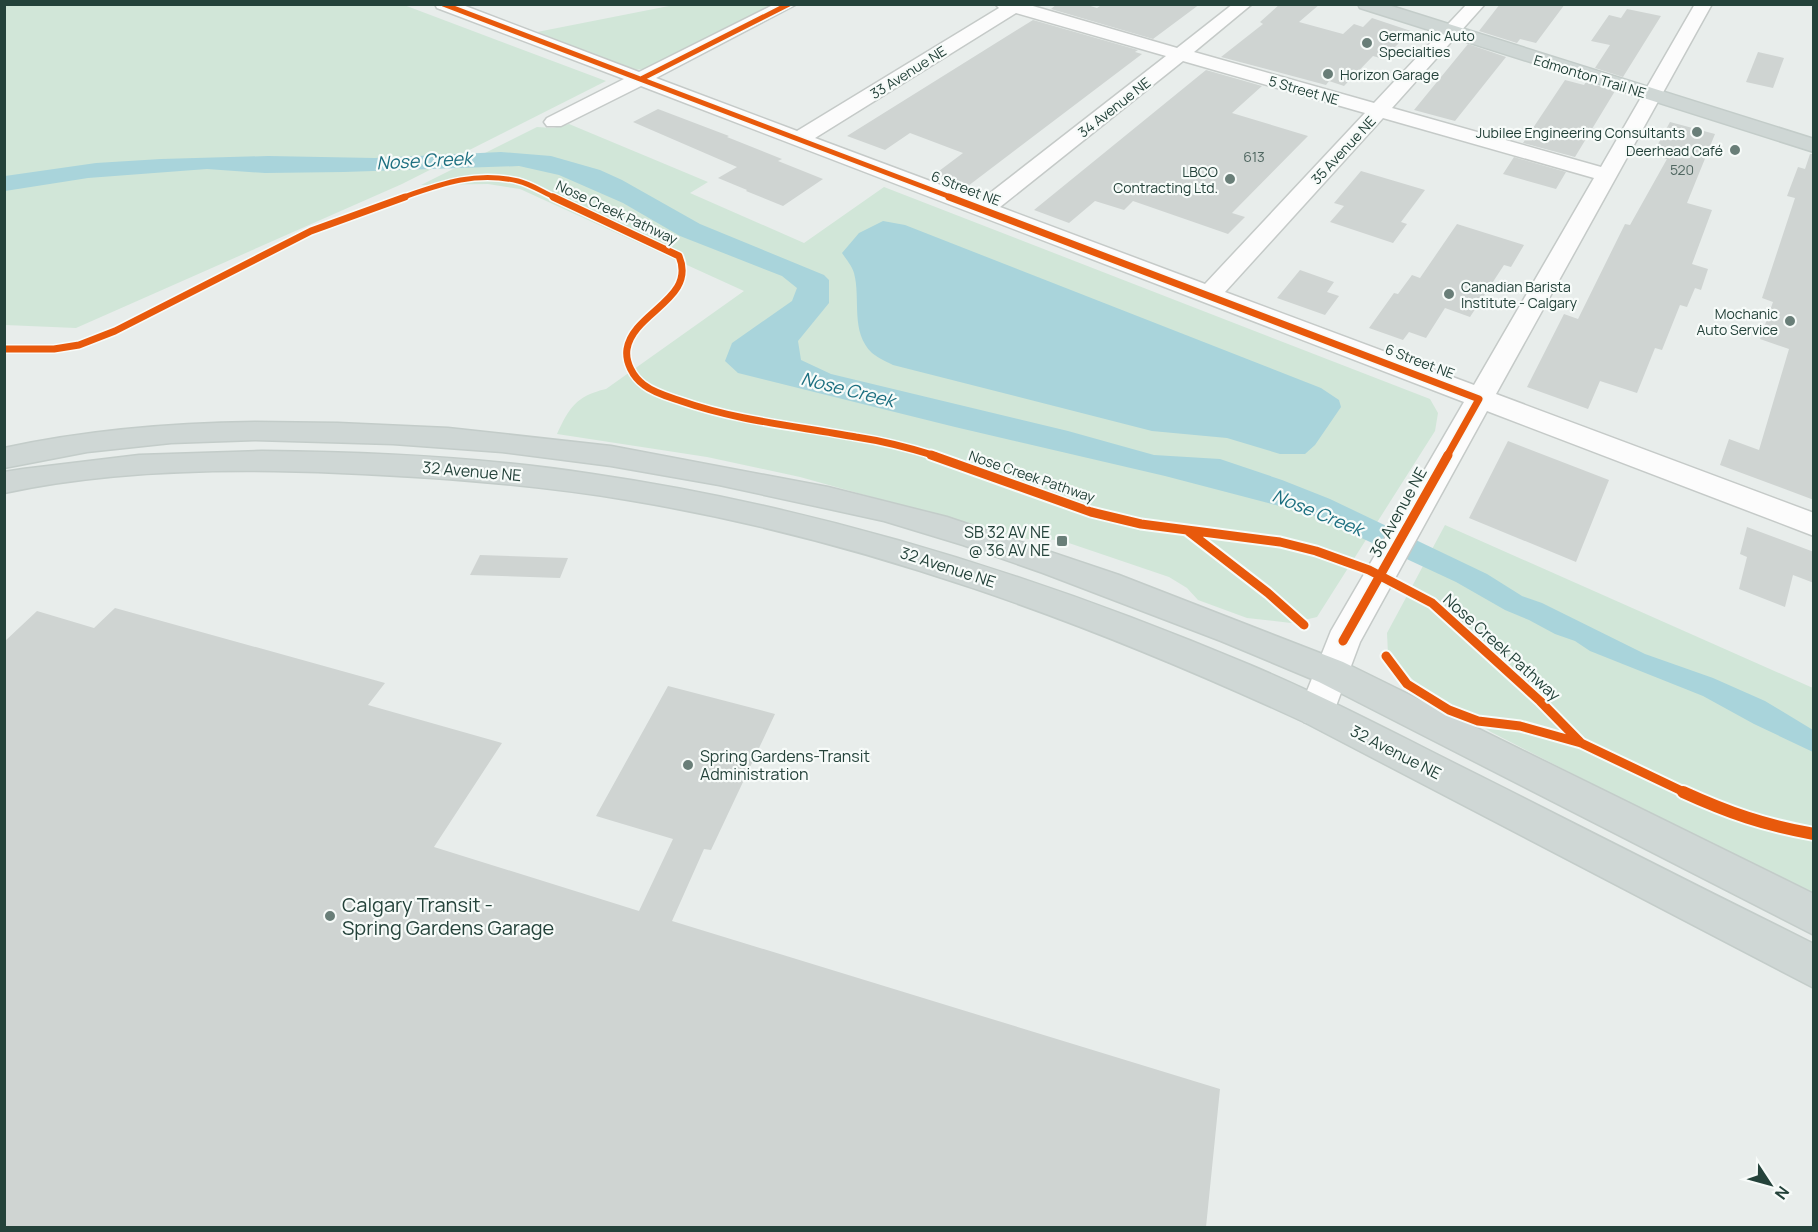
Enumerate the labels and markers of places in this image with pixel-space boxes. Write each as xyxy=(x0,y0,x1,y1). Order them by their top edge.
place label: Germanic Auto Specialties xyxy=(1379,26,1475,61)
marker: Germanic Auto Specialties xyxy=(1360,36,1374,50)
place label: Horizon Garage xyxy=(1340,65,1439,84)
marker: Horizon Garage xyxy=(1321,67,1335,81)
place label: Jubilee Engineering Consultants xyxy=(1476,123,1685,142)
marker: Jubilee Engineering Consultants xyxy=(1690,125,1704,139)
place label: Deerhead Café xyxy=(1626,141,1723,160)
marker: Deerhead Café xyxy=(1728,143,1742,157)
place label: LBCO Contracting Ltd. xyxy=(1113,162,1218,197)
marker: LBCO Contracting Ltd. xyxy=(1223,172,1237,186)
place label: Canadian Barista Institute - Calgary xyxy=(1461,277,1578,312)
marker: Canadian Barista Institute - Calgary xyxy=(1442,287,1456,301)
place label: Mochanic Auto Service xyxy=(1696,304,1778,339)
marker: Mochanic Auto Service xyxy=(1783,314,1797,328)
place label: SB 32 AV NE @ 36 AV NE xyxy=(964,521,1050,561)
marker: SB 32 AV NE @ 36 AV NE xyxy=(1055,534,1069,548)
place label: Spring Gardens-Transit Administration xyxy=(700,745,870,785)
marker: Spring Gardens-Transit Administration xyxy=(681,758,695,772)
place label: Calgary Transit - Spring Gardens Garage xyxy=(342,891,554,941)
marker: Calgary Transit - Spring Gardens Garage xyxy=(323,909,337,923)

